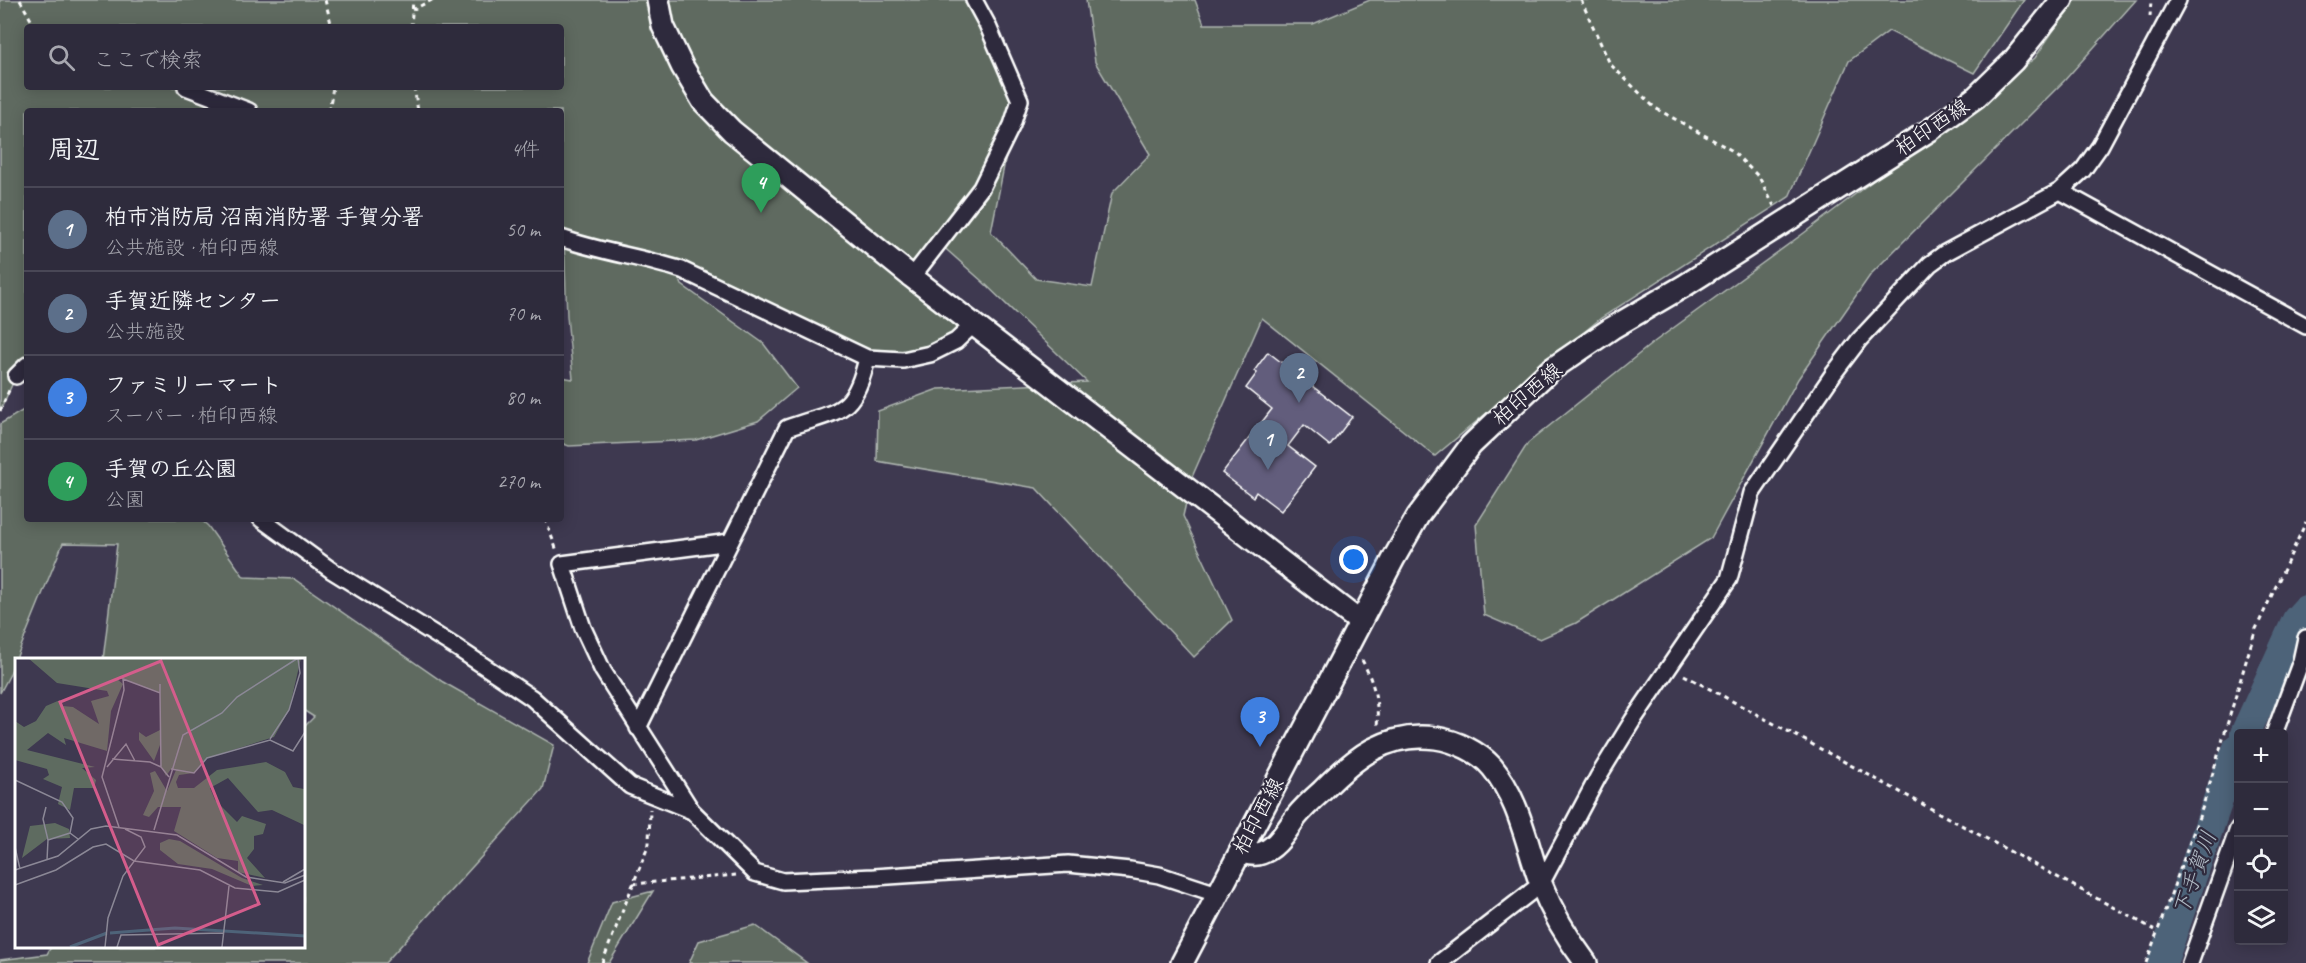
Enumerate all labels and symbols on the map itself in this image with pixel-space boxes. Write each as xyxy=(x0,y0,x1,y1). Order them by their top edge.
street label: 柏印西線 xyxy=(1890,93,1974,161)
pin: 4 xyxy=(742,164,780,213)
pin: 2 xyxy=(1280,354,1318,403)
street label: 柏印西線 xyxy=(1487,357,1567,431)
pin: 1 xyxy=(1248,420,1288,470)
your location xyxy=(1339,545,1368,574)
inset map xyxy=(15,658,304,948)
pin: 3 xyxy=(1240,698,1280,747)
street label: 柏印西線 xyxy=(1227,773,1289,859)
water label: 下手賀川 xyxy=(2167,827,2223,919)

